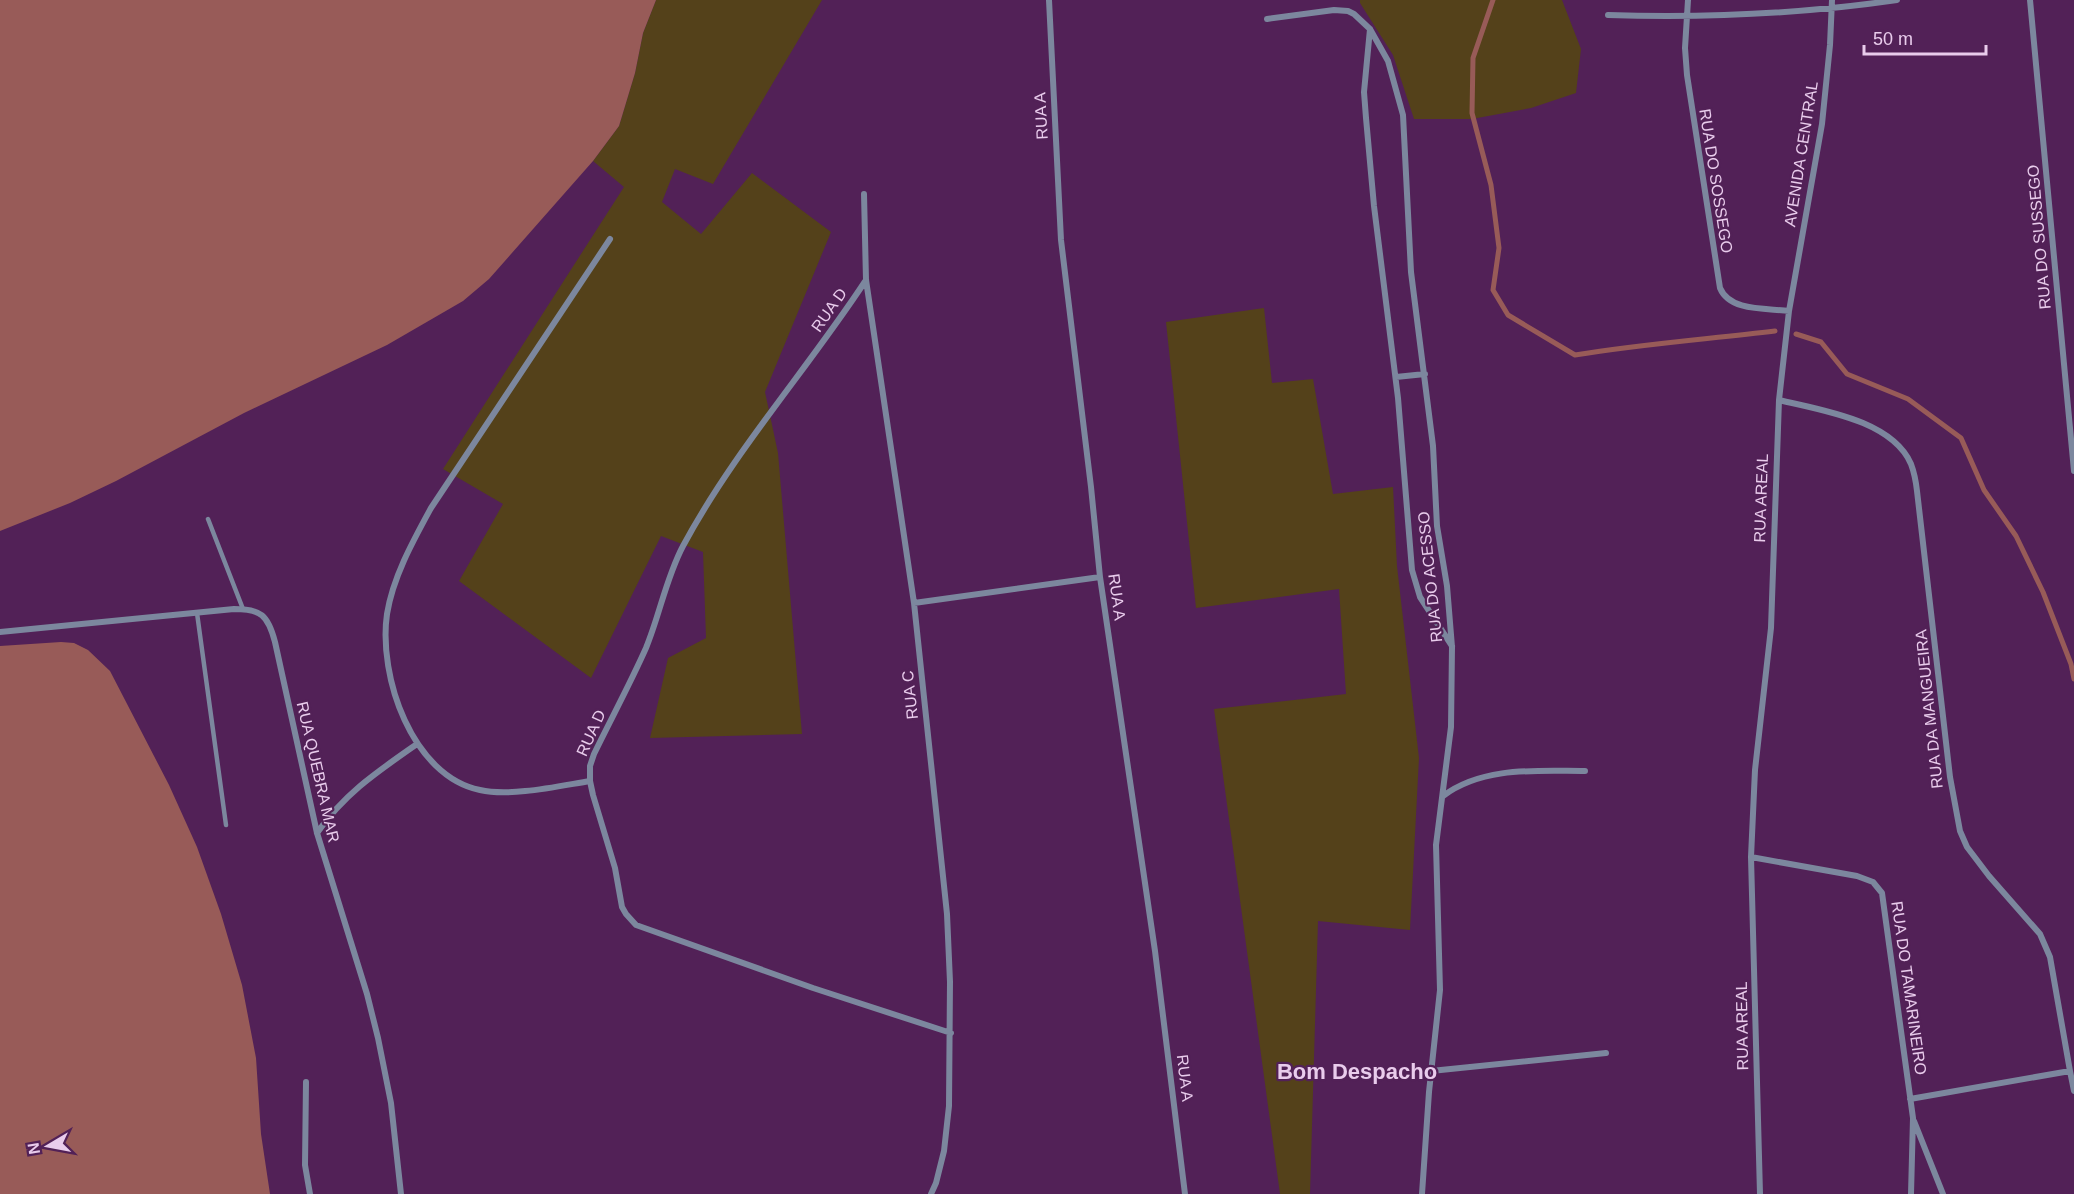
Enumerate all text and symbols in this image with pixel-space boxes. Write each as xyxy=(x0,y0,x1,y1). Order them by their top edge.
scale bar xyxy=(1864,18,1986,56)
text: 50 m xyxy=(1873,29,1913,49)
street label: AVENIDA CENTRAL xyxy=(1781,80,1821,228)
street label: RUA A xyxy=(1031,92,1051,140)
street label: RUA DO SOSSEGO xyxy=(1696,108,1736,254)
street label: RUA DO SUSSEGO xyxy=(2024,164,2054,310)
street label: RUA D xyxy=(808,285,850,335)
street label: RUA AREAL xyxy=(1751,453,1771,543)
street label: RUA DO ACESSO xyxy=(1415,511,1445,643)
street label: RUA A xyxy=(1105,572,1129,622)
street label: RUA DA MANGUEIRA xyxy=(1912,628,1946,789)
street label: RUA C xyxy=(899,670,921,720)
street label: RUA QUEBRA MAR xyxy=(294,700,342,844)
street label: RUA D xyxy=(573,707,609,759)
street label: RUA DO TAMARINEIRO xyxy=(1888,900,1930,1076)
street label: RUA AREAL xyxy=(1733,981,1751,1071)
street label: RUA A xyxy=(1174,1054,1196,1103)
district label: Bom Despacho xyxy=(1277,1059,1437,1084)
north arrow xyxy=(18,1116,78,1176)
text: N xyxy=(24,1141,43,1156)

